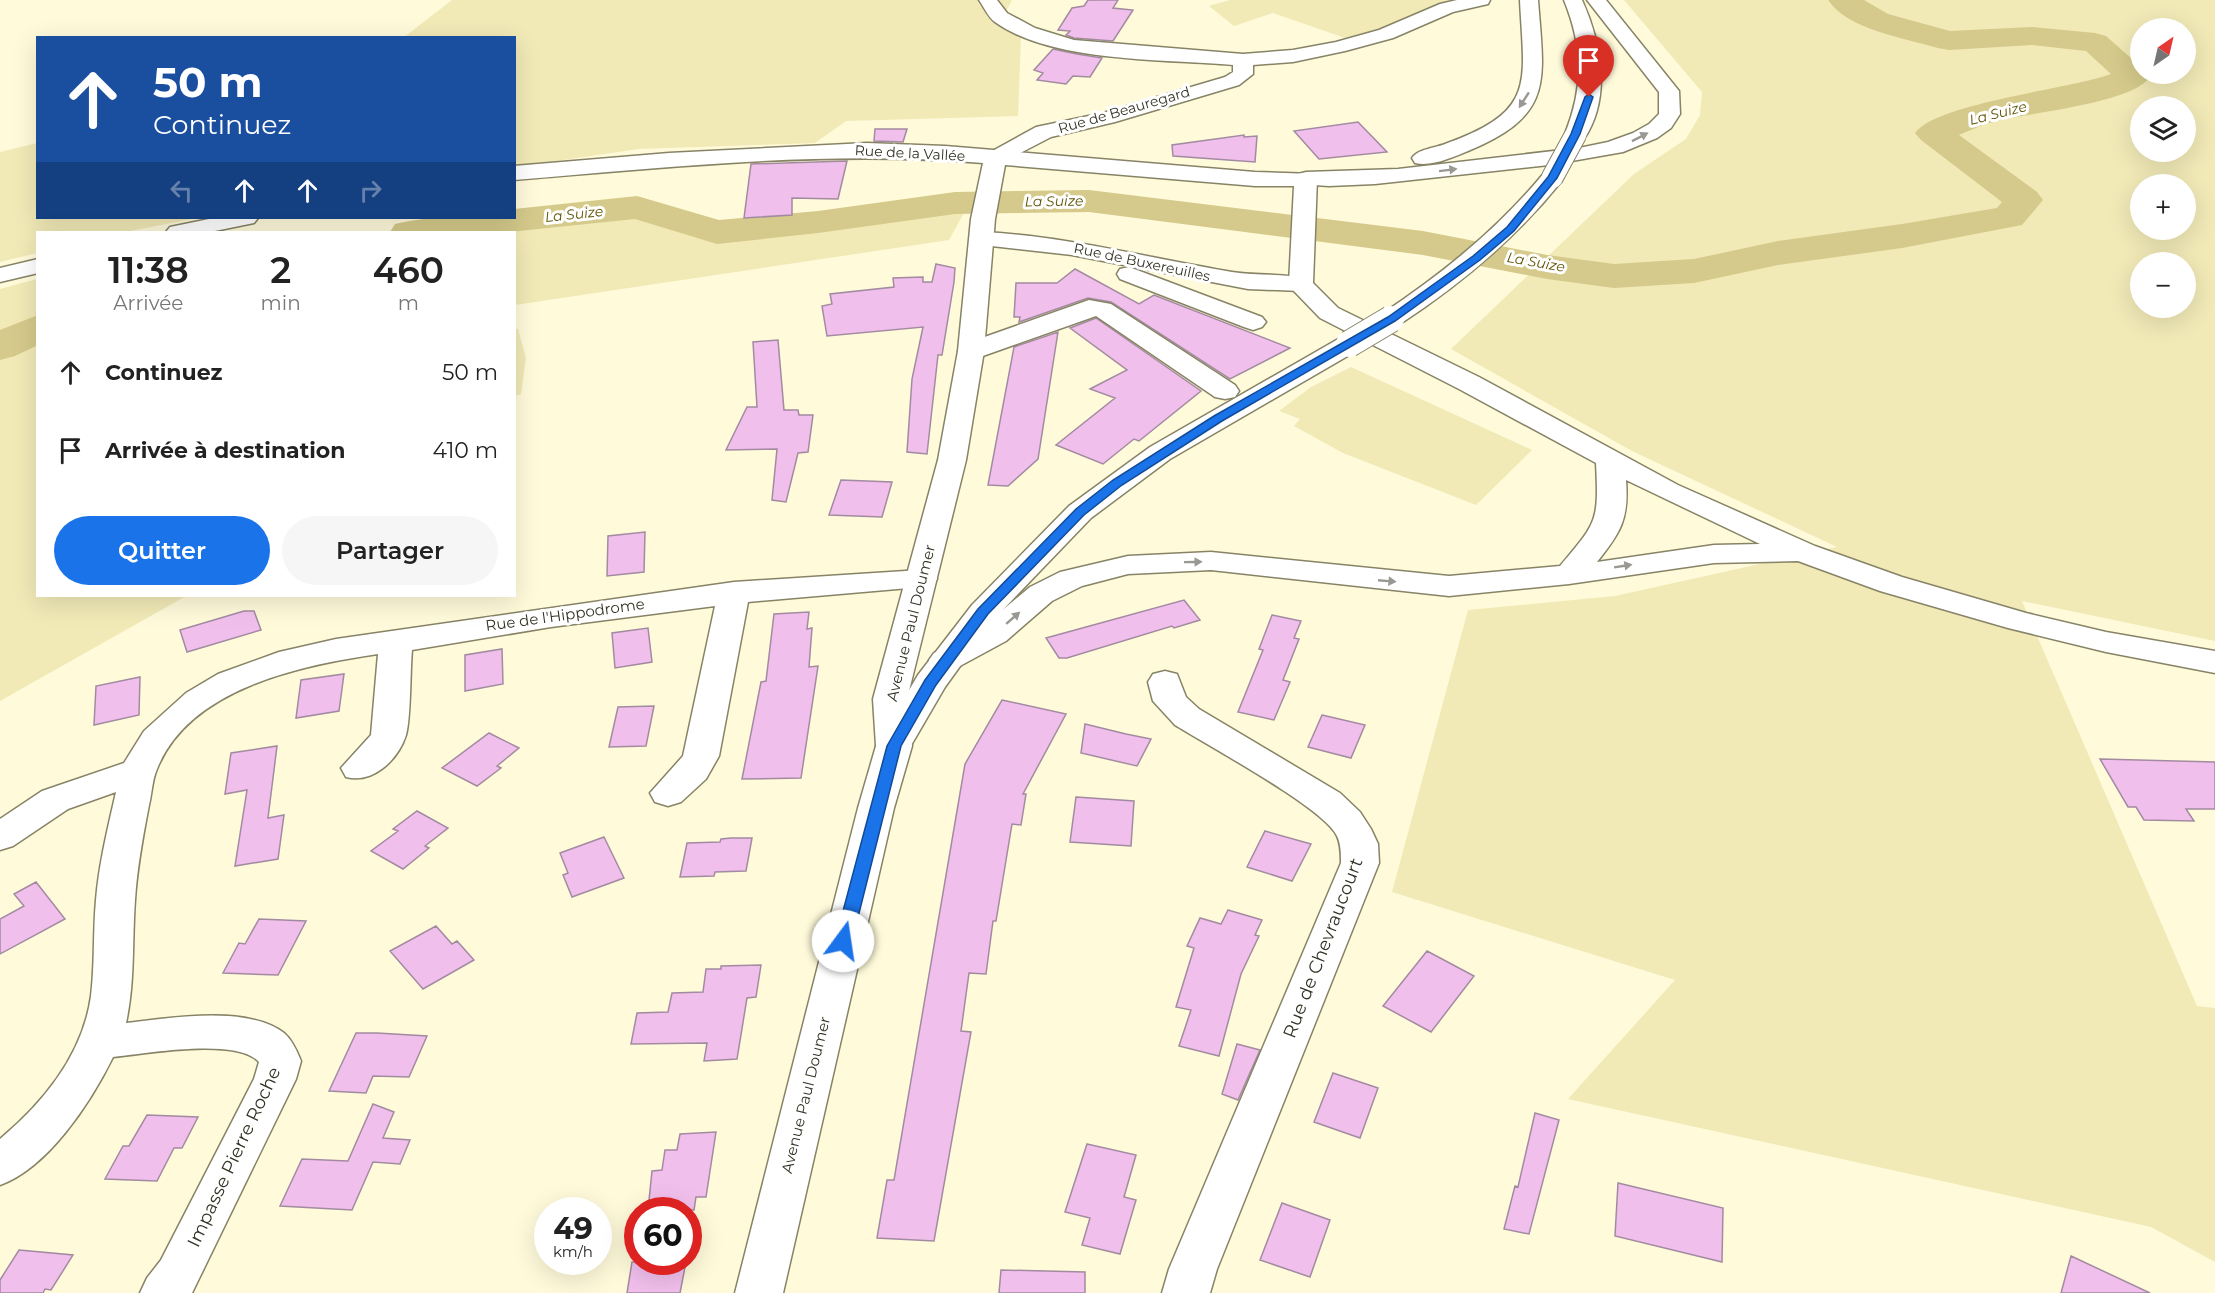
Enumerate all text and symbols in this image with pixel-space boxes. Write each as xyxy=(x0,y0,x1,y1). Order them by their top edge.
north arrow xyxy=(2130,18,2196,84)
map controls xyxy=(2130,18,2196,318)
pin xyxy=(1563,35,1614,97)
icon: arrive xyxy=(1572,44,1605,77)
text: 50 m xyxy=(153,56,262,108)
icon: ahead xyxy=(54,60,132,138)
street label: Rue de Beauregard xyxy=(1056,83,1192,137)
one-way arrow xyxy=(1518,91,1529,108)
button: layers xyxy=(2130,96,2196,162)
water label: La Suize xyxy=(1967,97,2029,129)
text: Continuez xyxy=(153,108,291,141)
one-way arrow xyxy=(1631,133,1648,142)
street label: Rue de la Vallée xyxy=(854,141,966,165)
one-way arrow xyxy=(1439,165,1458,175)
icon: left xyxy=(165,174,198,207)
icon: ahead xyxy=(228,174,261,207)
icon: ahead xyxy=(291,174,324,207)
icon: right xyxy=(354,174,387,207)
button: + xyxy=(2130,174,2196,240)
water label: La Suize xyxy=(1025,191,1083,211)
water label: La Suize xyxy=(544,202,604,226)
street label: Rue de Buxereuilles xyxy=(1072,239,1212,285)
text: 11:38 xyxy=(108,248,189,292)
text: 2 xyxy=(270,248,291,292)
text: 460 xyxy=(373,248,444,292)
water label: La Suize xyxy=(1506,248,1566,276)
button: − xyxy=(2130,252,2196,318)
text: Arrivée xyxy=(113,291,183,315)
text: min xyxy=(261,291,301,315)
text: m xyxy=(398,291,419,315)
icon: ahead xyxy=(54,356,87,389)
text: Continuez xyxy=(105,359,222,386)
text: 50 m xyxy=(442,359,498,386)
icon: arrive xyxy=(54,434,87,467)
text: Arrivée à destination xyxy=(105,437,345,464)
text: 410 m xyxy=(432,437,498,464)
button: Quitter xyxy=(54,516,270,585)
button: Partager xyxy=(282,516,498,585)
street label: Avenue Paul Doumer xyxy=(882,543,939,703)
one-way arrow xyxy=(1184,557,1203,566)
one-way arrow xyxy=(1614,562,1633,571)
one-way arrow xyxy=(1378,577,1397,586)
street label: Rue de l'Hippodrome xyxy=(484,594,646,635)
one-way arrow xyxy=(1005,612,1020,625)
street label: Rue de Chevraucourt xyxy=(1278,855,1368,1041)
position arrow xyxy=(811,909,875,973)
street label: Avenue Paul Doumer xyxy=(777,1015,834,1175)
street label: Impasse Pierre Roche xyxy=(183,1063,285,1251)
speed limit sign: 60 xyxy=(624,1197,702,1275)
text: 49 xyxy=(553,1210,593,1247)
text: km/h xyxy=(553,1242,593,1261)

